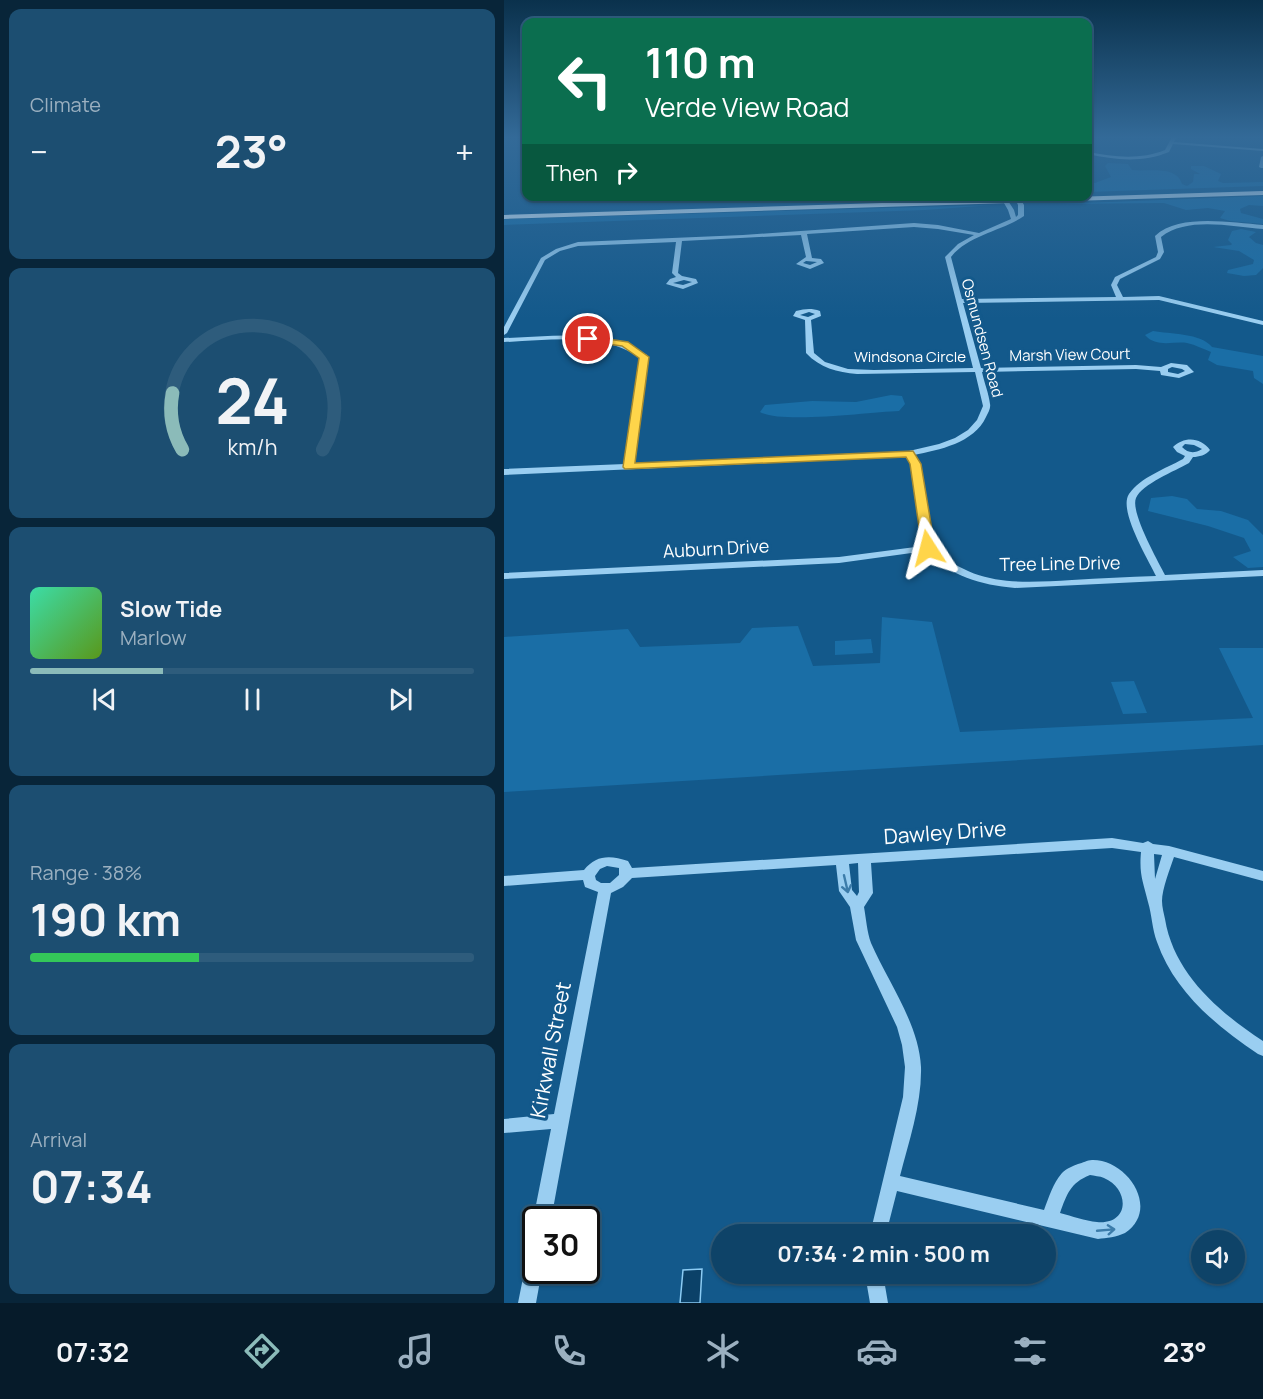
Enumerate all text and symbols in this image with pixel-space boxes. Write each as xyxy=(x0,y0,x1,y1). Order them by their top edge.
text: 110 m xyxy=(645,33,756,91)
icon: left xyxy=(546,42,624,120)
text: Verde View Road xyxy=(645,88,850,125)
text: Climate xyxy=(30,91,101,118)
text: 23° xyxy=(215,120,288,182)
text: − xyxy=(30,129,48,174)
text: + xyxy=(455,129,474,174)
icon: right xyxy=(610,156,643,189)
text: Then xyxy=(546,158,598,188)
street label: Osmundsen Road xyxy=(957,276,1008,400)
pin xyxy=(562,313,613,364)
icon: arrive xyxy=(571,322,604,355)
street label: Marsh View Court xyxy=(1009,343,1131,366)
street label: Windsona Circle xyxy=(854,346,966,367)
text: 24 xyxy=(215,357,289,443)
text: km/h xyxy=(227,432,277,461)
position arrow xyxy=(896,516,960,580)
street label: Auburn Drive xyxy=(662,533,770,563)
street label: Tree Line Drive xyxy=(999,550,1121,576)
text: Slow Tide xyxy=(120,594,222,624)
text: Marlow xyxy=(120,624,187,651)
icon: previous xyxy=(88,683,121,716)
icon: pause xyxy=(236,683,269,716)
icon: next xyxy=(384,683,417,716)
street label: Dawley Drive xyxy=(883,814,1007,850)
text: Range · 38% xyxy=(30,859,142,886)
one-way arrow xyxy=(840,874,852,893)
text: 190 km xyxy=(30,888,181,950)
street label: Kirkwall Street xyxy=(523,979,577,1120)
text: Arrival xyxy=(30,1126,87,1153)
text: 07:34 xyxy=(30,1155,153,1217)
speed limit sign: 30 xyxy=(522,1206,600,1284)
one-way arrow xyxy=(1096,1224,1116,1235)
map controls xyxy=(1191,1230,1245,1284)
button: sound xyxy=(1191,1230,1245,1284)
text: 07:34 · 2 min · 500 m xyxy=(777,1239,990,1269)
icon: directions xyxy=(241,1330,283,1372)
icon: music xyxy=(395,1330,437,1372)
icon: phone xyxy=(548,1330,590,1372)
icon: climate xyxy=(702,1330,744,1372)
icon: car xyxy=(856,1330,898,1372)
icon: filters xyxy=(1009,1330,1051,1372)
text: 07:32 xyxy=(56,1333,129,1370)
text: 23° xyxy=(1163,1333,1207,1370)

